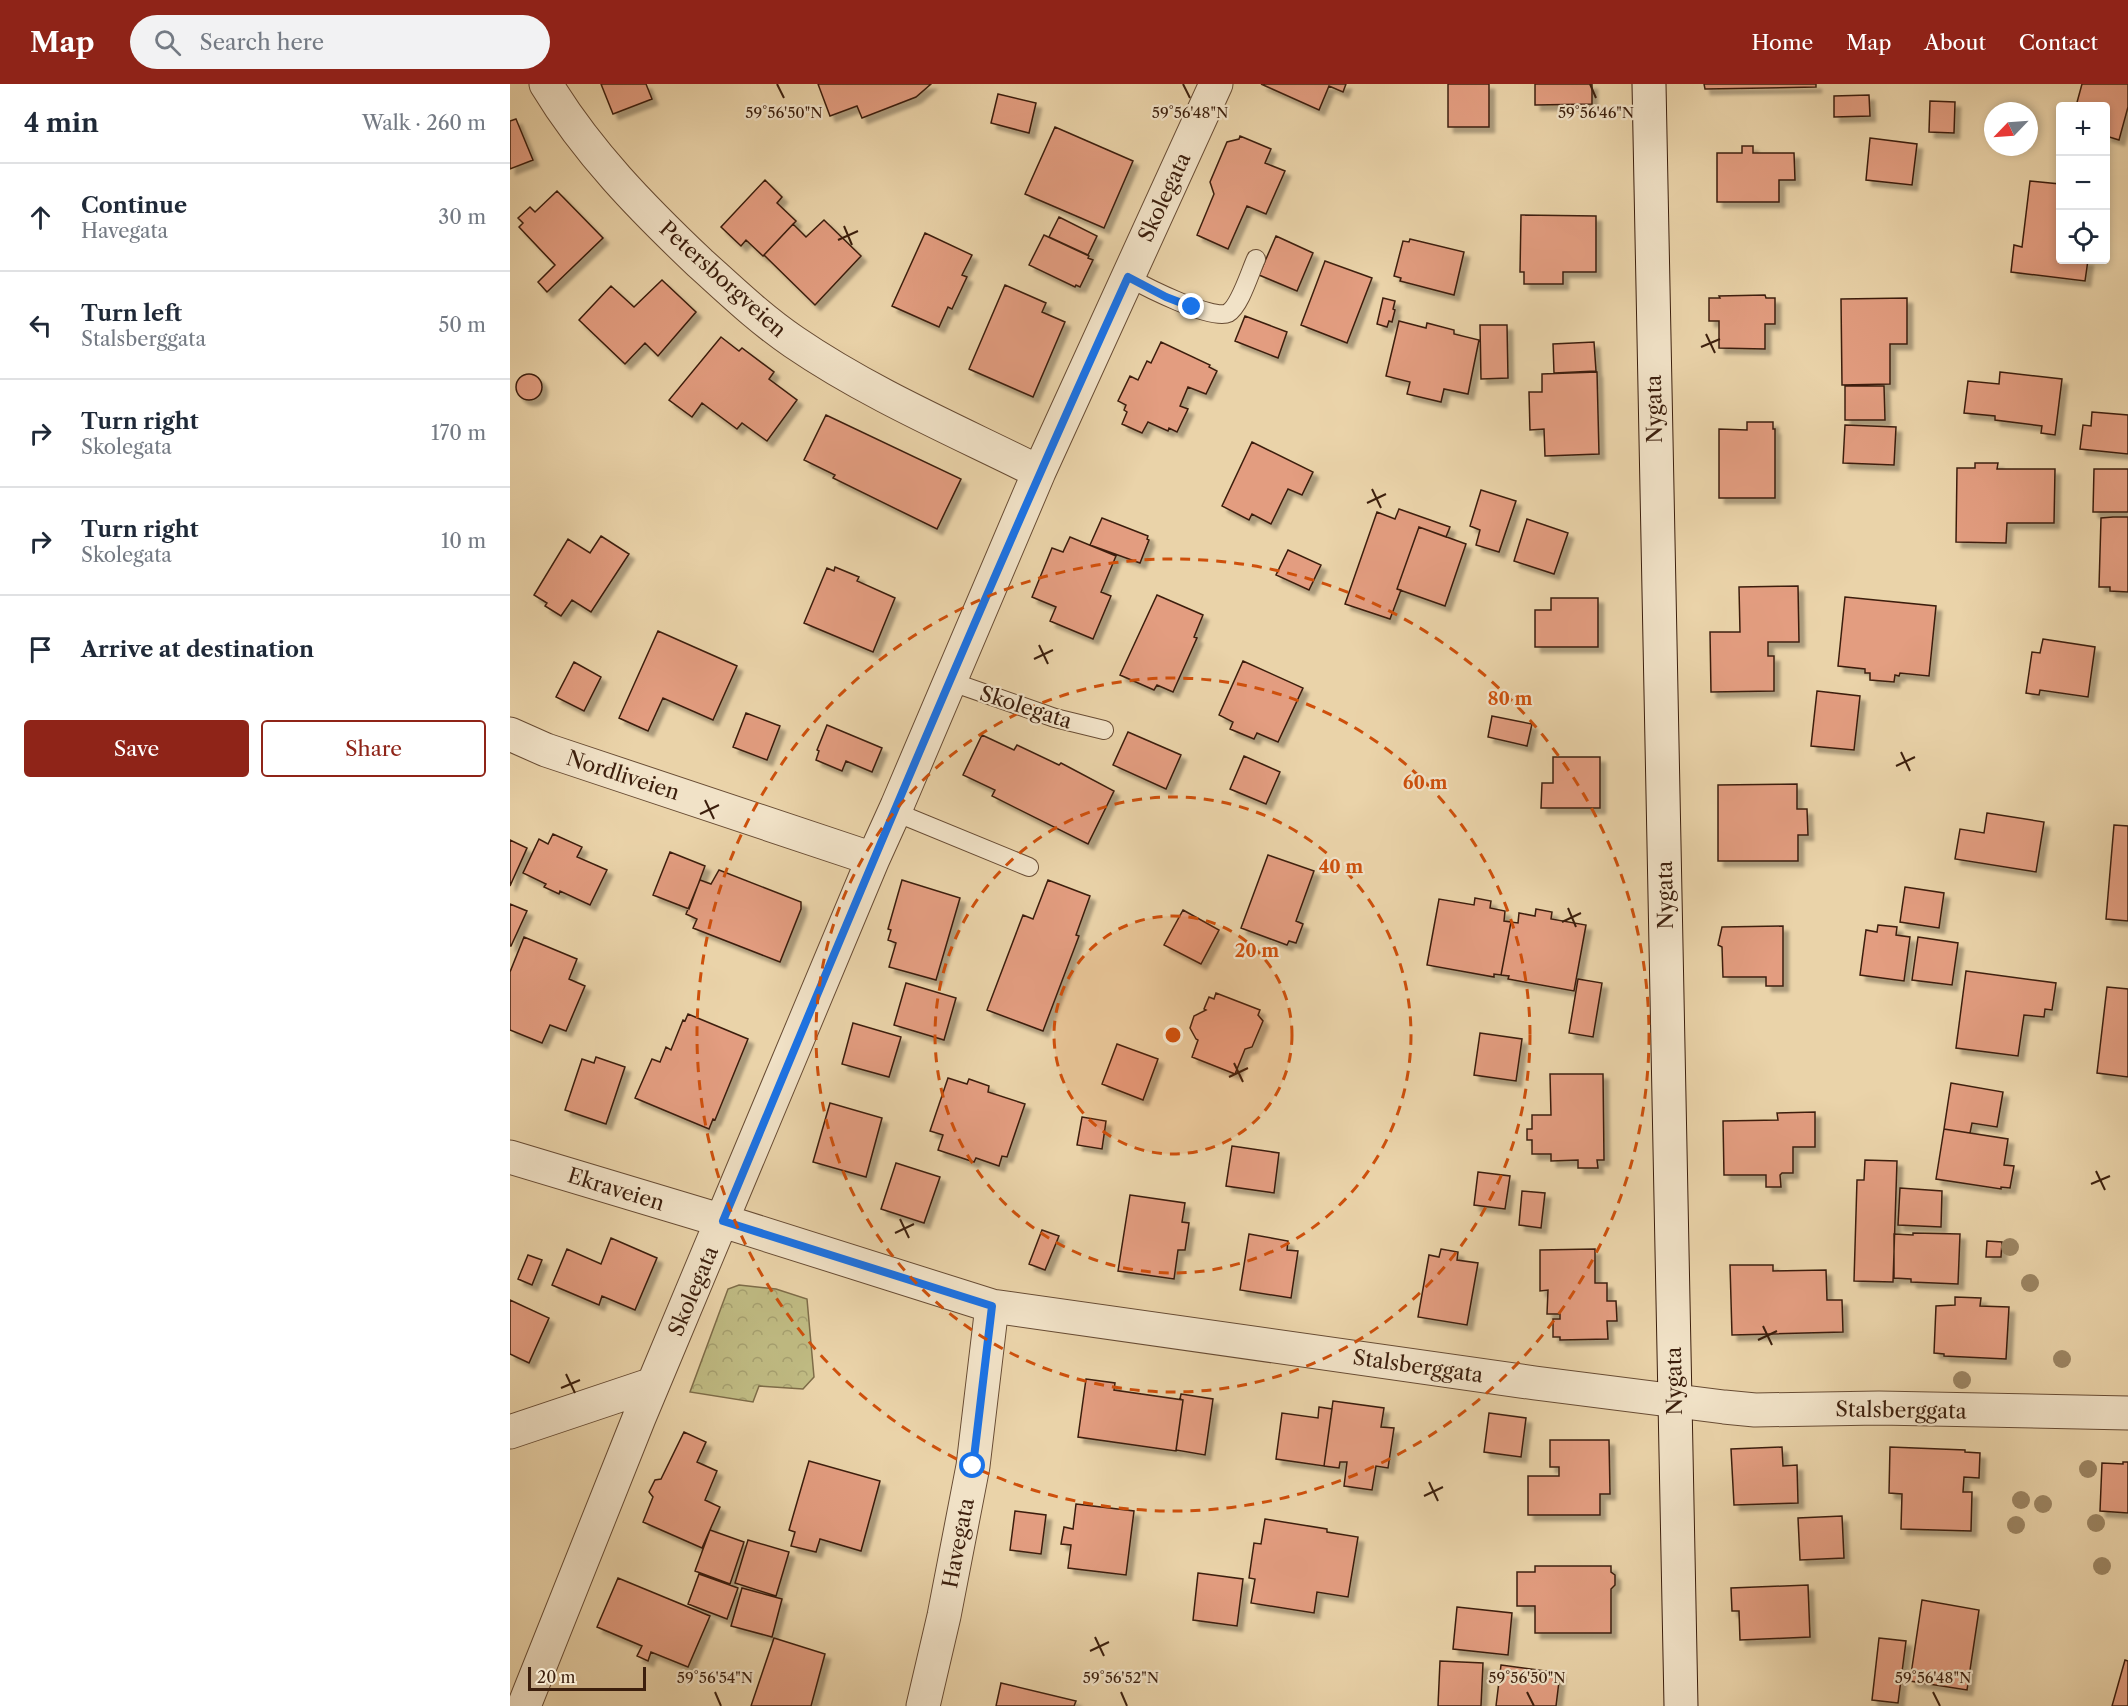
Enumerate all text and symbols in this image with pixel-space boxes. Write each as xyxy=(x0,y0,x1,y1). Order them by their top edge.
search box xyxy=(130,15,550,69)
text: Map xyxy=(30,25,94,59)
icon: search xyxy=(151,26,184,59)
text: Search here xyxy=(199,29,324,56)
text: Home xyxy=(1752,30,1813,55)
text: Map xyxy=(1846,30,1891,55)
text: About xyxy=(1924,30,1986,55)
text: Contact xyxy=(2019,30,2098,55)
north arrow xyxy=(1984,102,2038,156)
map controls xyxy=(2056,102,2110,264)
button: + xyxy=(2056,102,2110,156)
text: 59°56'50"N xyxy=(745,103,823,122)
text: 59°56'48"N xyxy=(1152,103,1228,122)
text: 59°56'46"N xyxy=(1558,103,1634,122)
text: 4 min xyxy=(24,107,99,139)
text: Walk · 260 m xyxy=(362,111,486,135)
street label: Skolegata xyxy=(1133,148,1196,246)
button: − xyxy=(2056,156,2110,210)
text: Continue xyxy=(81,192,187,219)
icon: ahead xyxy=(24,201,57,234)
text: 30 m xyxy=(438,205,486,229)
button: locate xyxy=(2056,210,2110,264)
street label: Petersborgveien xyxy=(655,216,791,342)
text: Havegata xyxy=(81,219,168,243)
route end xyxy=(1178,293,1204,319)
text: Turn left xyxy=(81,300,182,327)
icon: left xyxy=(24,309,57,342)
text: 50 m xyxy=(439,313,486,337)
text: Stalsberggata xyxy=(81,327,206,351)
street label: Nygata xyxy=(1641,374,1667,444)
text: Turn right xyxy=(81,408,199,435)
icon: right xyxy=(24,417,57,450)
text: 170 m xyxy=(431,421,486,445)
text: Skolegata xyxy=(81,435,172,459)
text: Turn right xyxy=(81,516,199,543)
icon: right xyxy=(24,525,57,558)
text: 10 m xyxy=(441,529,486,553)
text: Skolegata xyxy=(81,543,172,567)
icon: arrive xyxy=(24,633,57,666)
text: Arrive at destination xyxy=(81,636,314,663)
street label: Skolegata xyxy=(977,680,1076,734)
text: 80 m xyxy=(1487,688,1533,710)
button: Save xyxy=(24,720,249,777)
button: Share xyxy=(261,720,486,777)
street label: Nordliveien xyxy=(563,745,683,805)
text: 60 m xyxy=(1403,772,1447,794)
text: 40 m xyxy=(1319,856,1363,878)
street label: Nygata xyxy=(1652,860,1678,930)
text: 20 m xyxy=(1235,940,1279,962)
centre of rings xyxy=(1163,1025,1183,1045)
street label: Ekraveien xyxy=(565,1162,667,1216)
street label: Skolegata xyxy=(663,1241,723,1340)
street label: Stalsberggata xyxy=(1351,1344,1486,1388)
street label: Nygata xyxy=(1661,1346,1687,1416)
street label: Stalsberggata xyxy=(1835,1396,1968,1424)
route start xyxy=(959,1452,985,1478)
street label: Havegata xyxy=(937,1495,979,1590)
scale bar xyxy=(528,1664,646,1692)
text: 20 m xyxy=(537,1667,576,1687)
text: 59°56'54"N xyxy=(677,1668,753,1687)
text: 59°56'52"N xyxy=(1083,1668,1159,1687)
text: 59°56'50"N xyxy=(1488,1668,1566,1687)
text: 59°56'48"N xyxy=(1895,1668,1971,1687)

